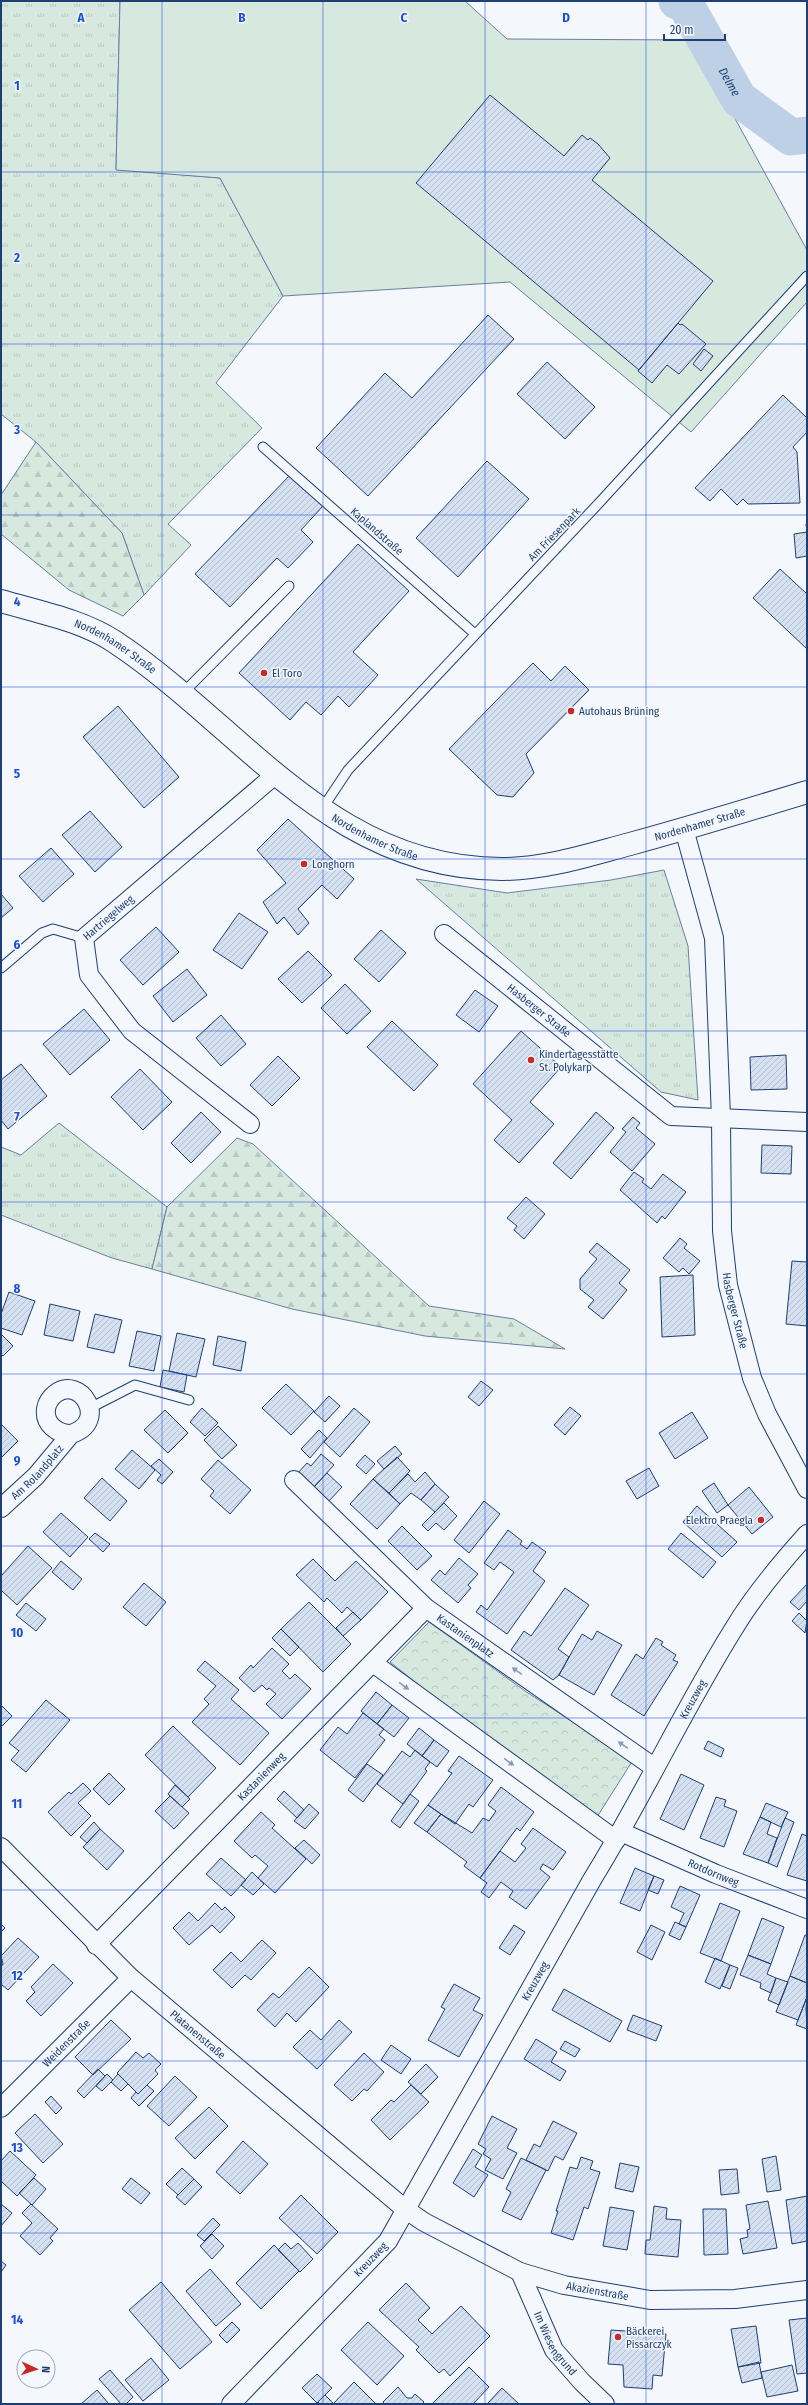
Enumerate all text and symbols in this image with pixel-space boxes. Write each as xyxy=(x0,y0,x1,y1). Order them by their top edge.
text: A xyxy=(76,10,85,25)
text: B xyxy=(238,10,246,25)
text: C xyxy=(401,10,408,25)
text: D xyxy=(562,10,570,25)
scale bar xyxy=(664,16,725,42)
text: 20 m xyxy=(670,23,694,37)
water label: Delme xyxy=(716,65,743,99)
text: 1 xyxy=(14,78,20,93)
text: 2 xyxy=(13,250,20,265)
text: 3 xyxy=(13,422,20,437)
street label: Am Friesenpark xyxy=(526,504,584,564)
street label: Kaplandstraße xyxy=(348,505,406,558)
text: 4 xyxy=(14,594,21,609)
street label: Nordenhamer Straße xyxy=(72,617,159,677)
place label: El Toro xyxy=(272,667,302,680)
marker: El Toro xyxy=(259,668,269,678)
place label: Autohaus Brüning xyxy=(579,705,660,718)
marker: Autohaus Brüning xyxy=(566,706,576,716)
text: 5 xyxy=(14,766,20,781)
street label: Nordenhamer Straße xyxy=(653,805,747,844)
street label: Nordenhamer Straße xyxy=(329,811,419,863)
place label: Longhorn xyxy=(312,858,355,871)
marker: Longhorn xyxy=(299,859,309,869)
street label: Hartriegelweg xyxy=(80,892,137,943)
text: 6 xyxy=(14,937,21,952)
street label: Hasberger Straße xyxy=(504,981,573,1040)
place label: Kindertagesstätte St. Polykarp xyxy=(539,1048,618,1074)
marker: Kindertagesstätte St. Polykarp xyxy=(526,1055,536,1065)
text: 7 xyxy=(14,1109,20,1124)
street label: Hasberger Straße xyxy=(720,1272,750,1350)
text: 8 xyxy=(14,1281,21,1296)
street label: Am Rolandplatz xyxy=(9,1442,67,1503)
text: 9 xyxy=(14,1453,21,1468)
place label: Elektro Praegla xyxy=(686,1514,753,1527)
marker: Elektro Praegla xyxy=(756,1515,766,1525)
street label: Kastanienplatz xyxy=(434,1612,497,1661)
text: 10 xyxy=(11,1625,23,1640)
one-way arrow xyxy=(511,1667,522,1675)
street label: Kreuzweg xyxy=(677,1677,710,1721)
one-way arrow xyxy=(399,1681,410,1690)
one-way arrow xyxy=(618,1741,628,1749)
street label: Kastanienweg xyxy=(235,1749,289,1804)
one-way arrow xyxy=(504,1758,515,1766)
text: 11 xyxy=(12,1796,22,1811)
street label: Rotdornweg xyxy=(686,1856,742,1890)
street label: Kreuzweg xyxy=(519,1959,552,2003)
text: 12 xyxy=(11,1968,23,1983)
street label: Platanenstraße xyxy=(167,2008,228,2062)
street label: Weidenstraße xyxy=(40,2017,93,2070)
text: 13 xyxy=(11,2140,23,2155)
street label: Kreuzweg xyxy=(351,2239,391,2279)
street label: Akazienstraße xyxy=(565,2279,630,2303)
street label: Im Wiesengrund xyxy=(531,2310,579,2378)
text: 14 xyxy=(11,2312,23,2327)
place label: Bäckerei Pissarczyk xyxy=(626,2325,673,2351)
marker: Bäckerei Pissarczyk xyxy=(613,2332,623,2342)
north arrow xyxy=(16,2349,56,2389)
text: N xyxy=(39,2366,52,2373)

